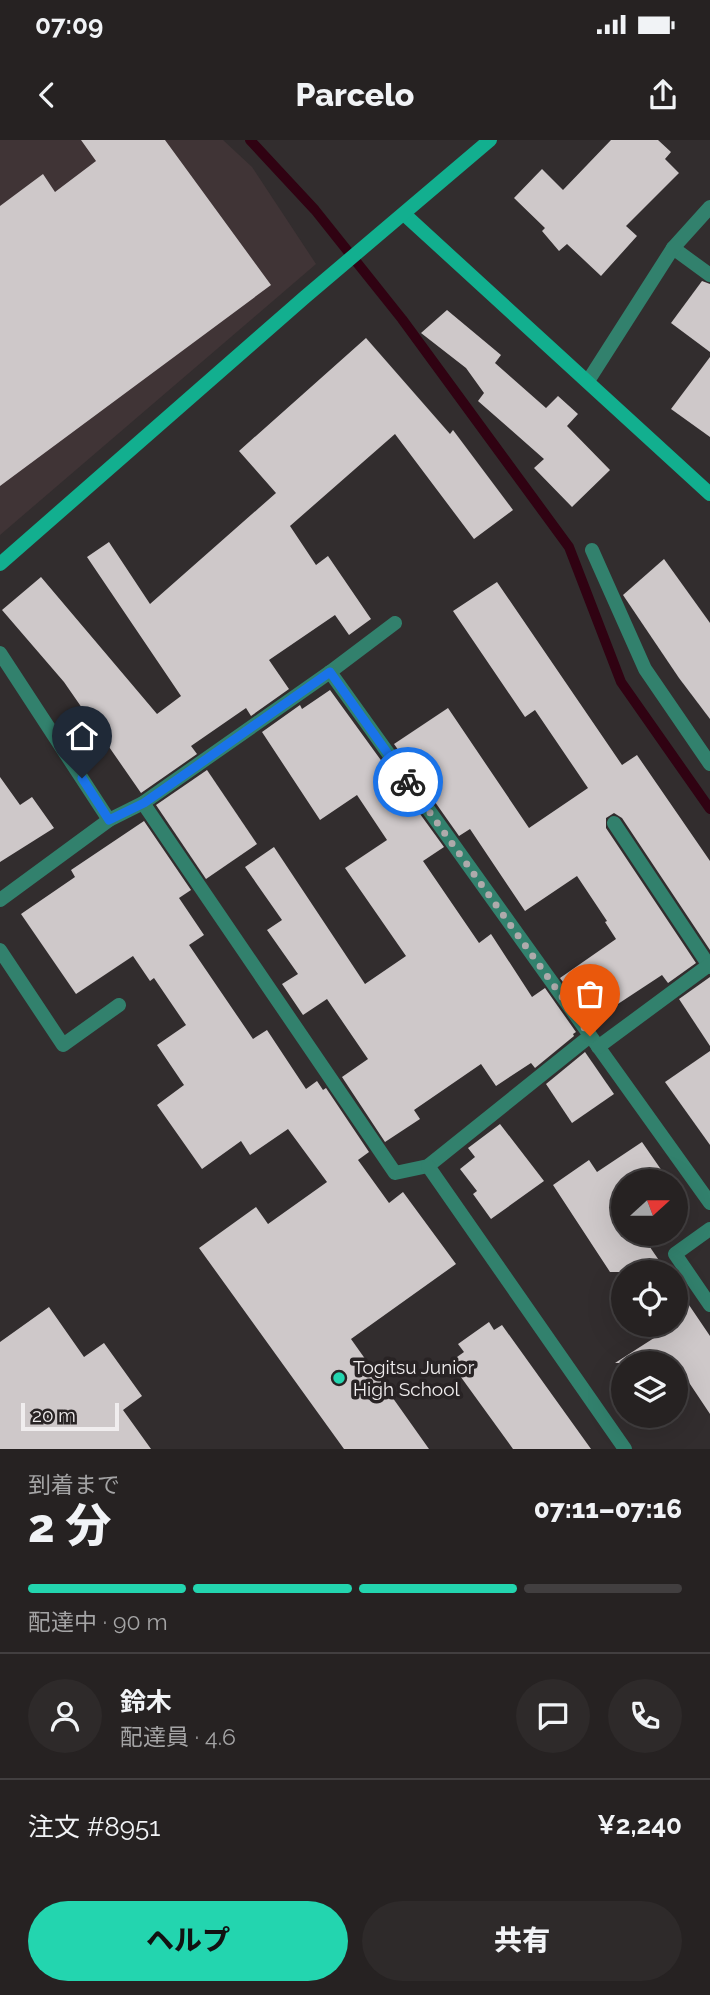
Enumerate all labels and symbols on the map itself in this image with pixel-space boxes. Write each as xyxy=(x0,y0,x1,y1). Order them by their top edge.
pin xyxy=(52,706,112,778)
courier xyxy=(373,747,443,817)
pin xyxy=(560,964,620,1036)
north arrow xyxy=(611,1169,688,1246)
place label: Togitsu Junior High School xyxy=(353,1356,475,1400)
marker: Togitsu Junior High School xyxy=(331,1370,347,1386)
scale bar xyxy=(21,1400,119,1432)

